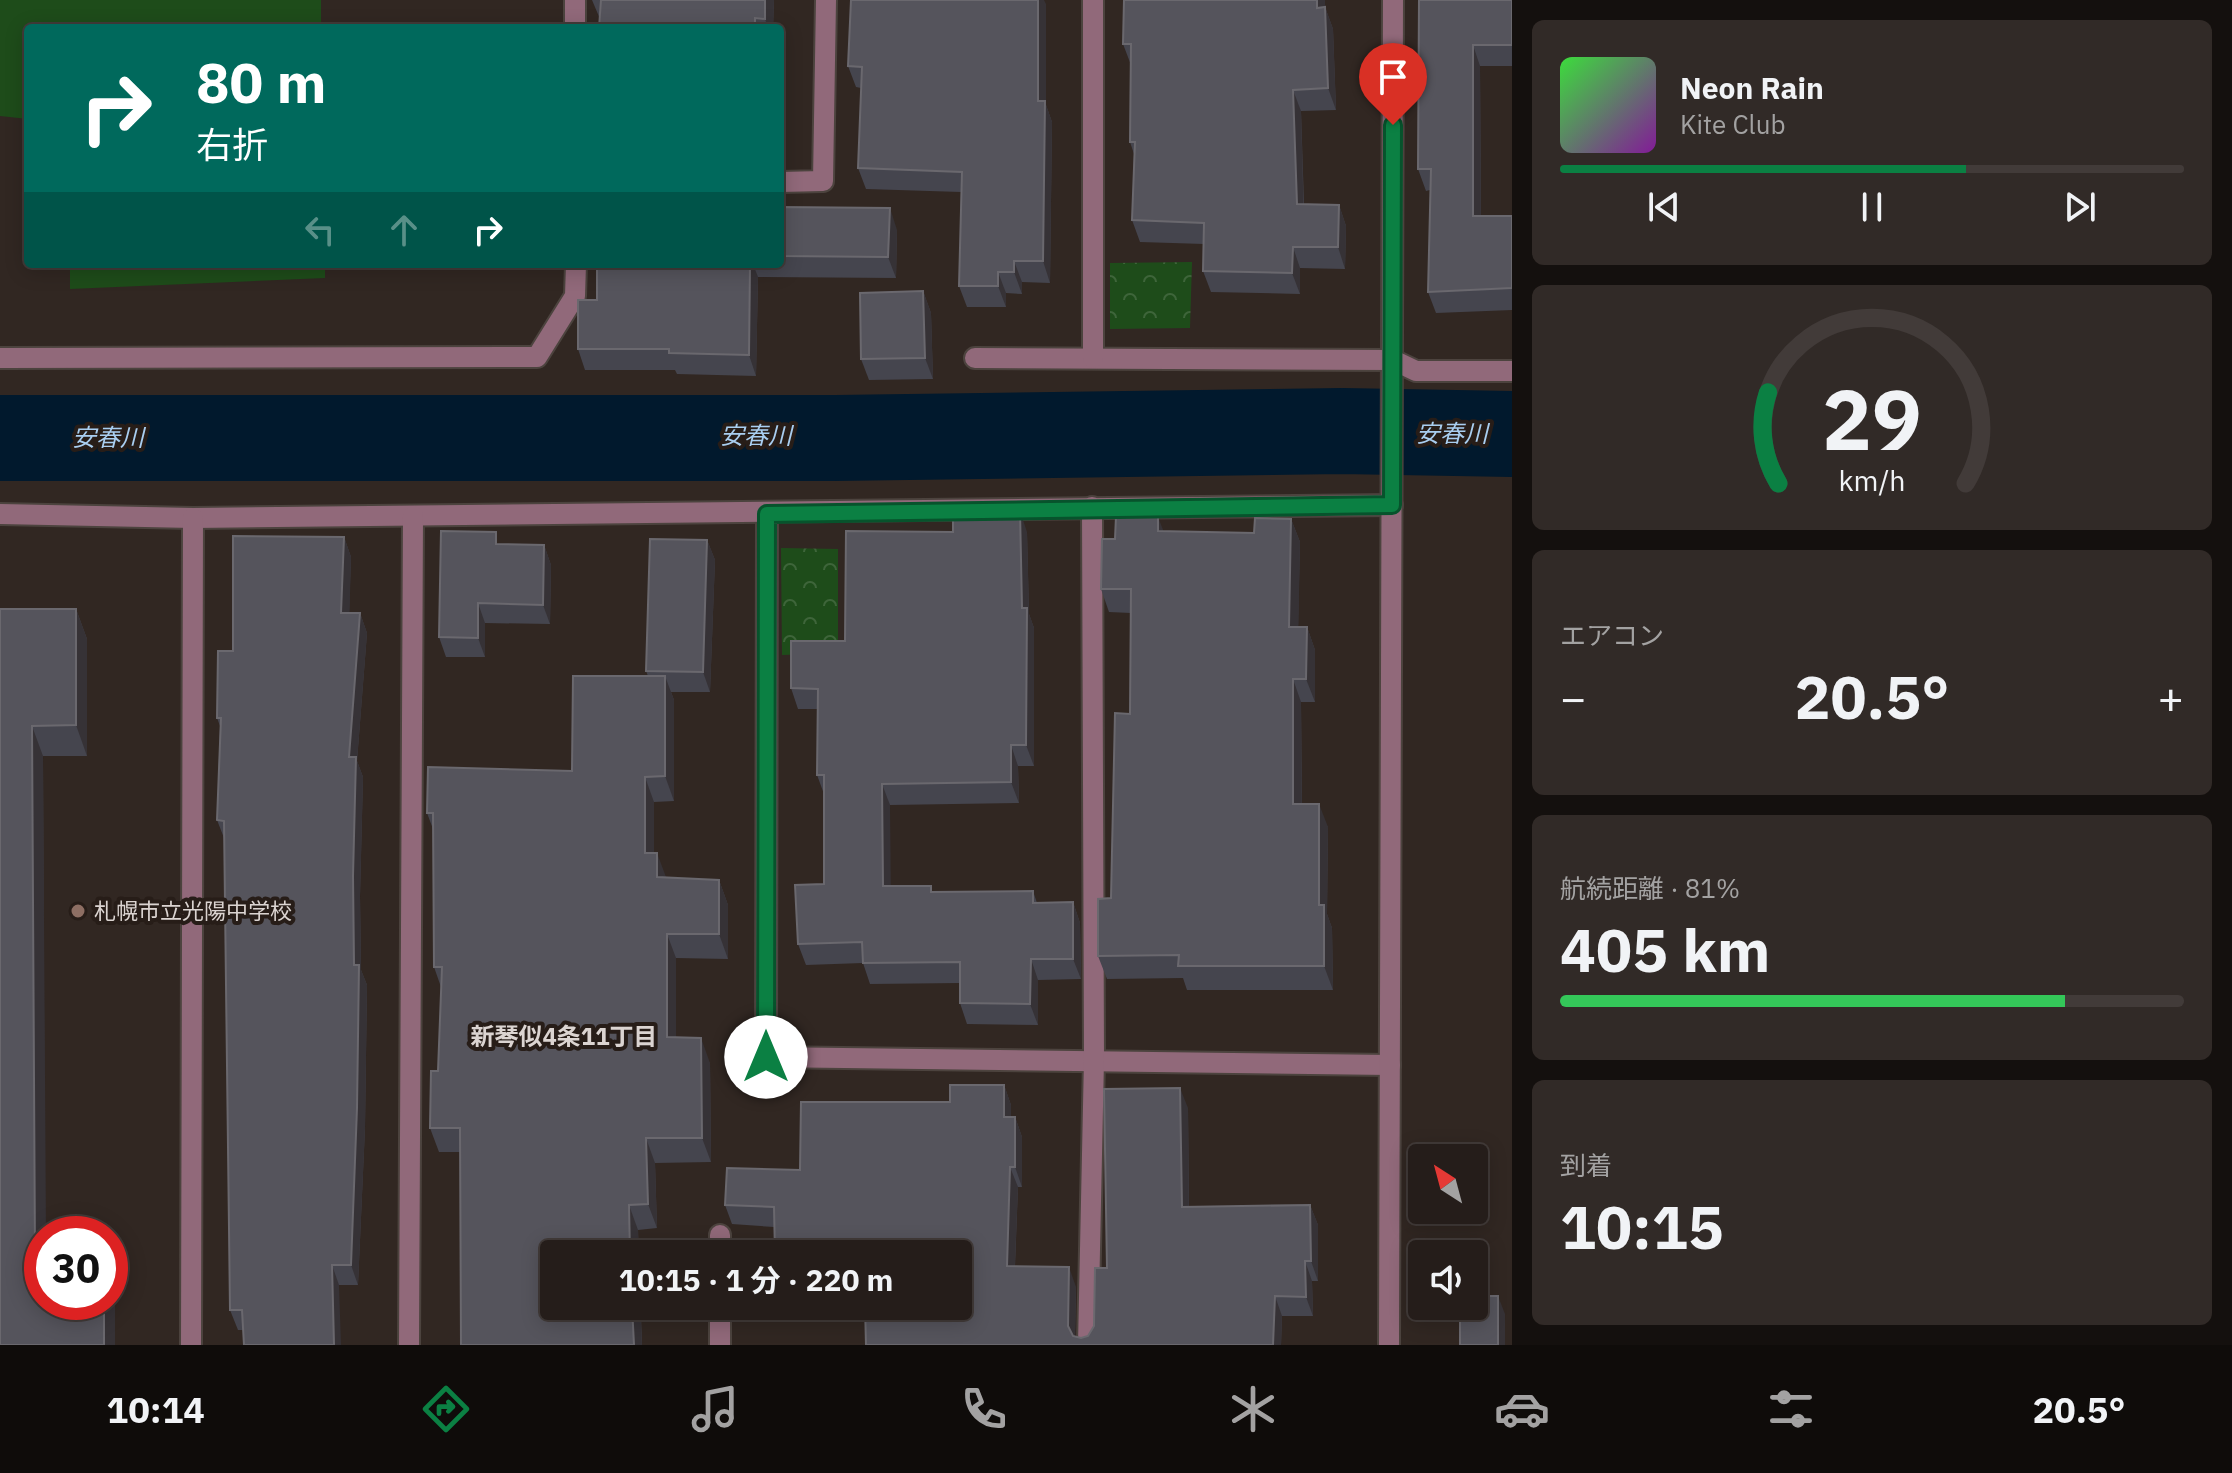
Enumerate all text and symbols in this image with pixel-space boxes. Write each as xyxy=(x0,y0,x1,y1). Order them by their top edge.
pin xyxy=(1359,43,1427,125)
text: 80 m xyxy=(196,46,326,118)
icon: arrive xyxy=(1371,55,1415,99)
icon: right xyxy=(64,56,168,160)
text: Neon Rain xyxy=(1680,68,1824,107)
text: Kite Club xyxy=(1680,107,1785,141)
text: 右折 xyxy=(196,121,268,168)
icon: previous xyxy=(1642,185,1686,229)
icon: pause xyxy=(1850,185,1894,229)
icon: next xyxy=(2058,185,2102,229)
icon: left xyxy=(298,208,342,252)
icon: ahead xyxy=(382,208,426,252)
icon: right xyxy=(466,208,510,252)
text: 29 xyxy=(1822,364,1922,472)
water label: 安春川 xyxy=(1416,417,1491,449)
water label: 安春川 xyxy=(720,419,795,451)
water label: 安春川 xyxy=(72,421,147,453)
text: km/h xyxy=(1838,462,1906,499)
text: エアコン xyxy=(1560,618,1664,652)
text: 20.5° xyxy=(1795,657,1949,736)
text: − xyxy=(1560,669,1586,726)
text: + xyxy=(2158,669,2184,726)
text: 航続距離 · 81% xyxy=(1560,871,1740,905)
place label: 札幌市立光陽中学校 xyxy=(94,896,292,925)
marker: 札幌市立光陽中学校 xyxy=(69,902,87,920)
text: 405 km xyxy=(1560,910,1770,989)
position arrow xyxy=(724,1015,808,1099)
district label: 新琴似4条11丁目 xyxy=(470,1020,658,1052)
north arrow xyxy=(1408,1144,1488,1224)
map controls xyxy=(1408,1144,1488,1320)
text: 到着 xyxy=(1560,1148,1612,1182)
text: 10:15 xyxy=(1560,1187,1724,1266)
speed limit sign: 30 xyxy=(24,1216,128,1320)
button: sound xyxy=(1408,1240,1488,1320)
text: 10:15 · 1 分 · 220 m xyxy=(619,1260,893,1299)
icon: directions xyxy=(418,1381,474,1437)
icon: music xyxy=(687,1381,743,1437)
icon: phone xyxy=(956,1381,1012,1437)
icon: climate xyxy=(1225,1381,1281,1437)
icon: car xyxy=(1494,1381,1550,1437)
icon: filters xyxy=(1763,1381,1819,1437)
text: 10:14 xyxy=(107,1386,205,1433)
text: 20.5° xyxy=(2032,1386,2125,1433)

